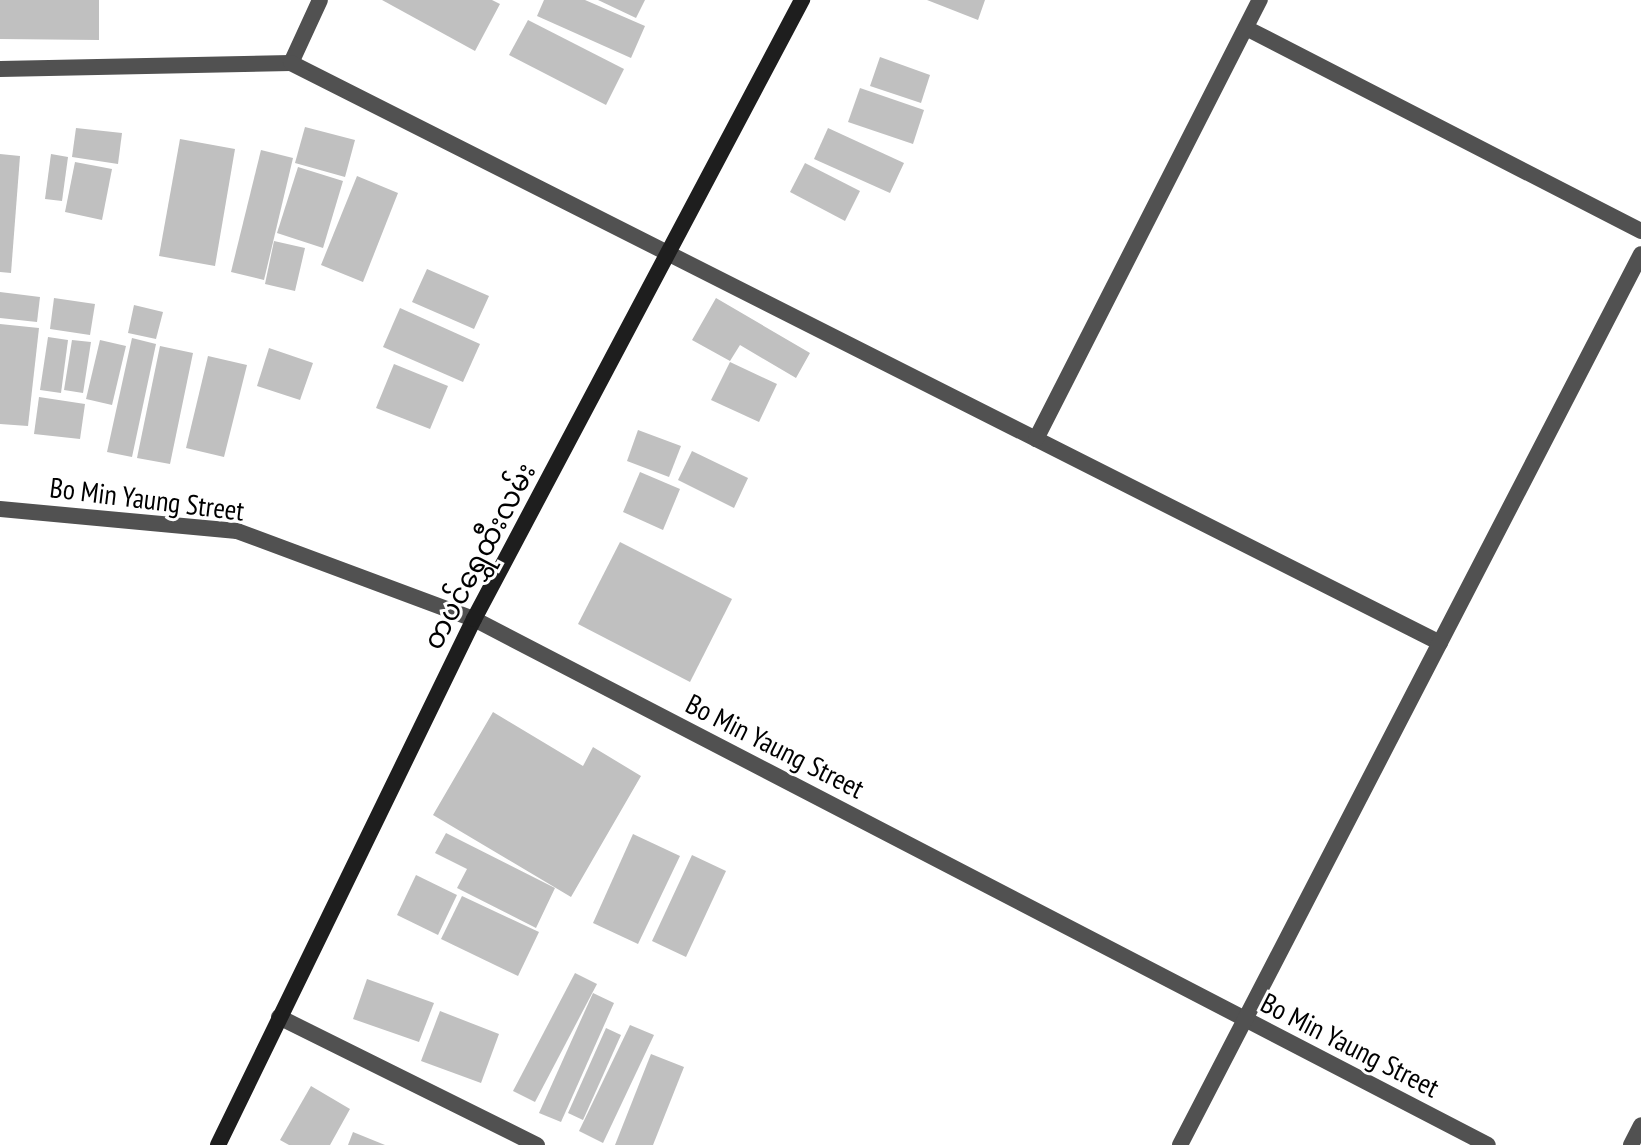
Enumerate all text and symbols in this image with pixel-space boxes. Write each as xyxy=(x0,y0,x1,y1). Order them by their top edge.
street label: တပင်ရွှေထီးလမ်း xyxy=(416,457,542,655)
street label: Bo Min Yaung Street xyxy=(48,470,246,528)
street label: Bo Min Yaung Street xyxy=(680,687,870,805)
street label: Bo Min Yaung Street xyxy=(1255,986,1445,1104)

